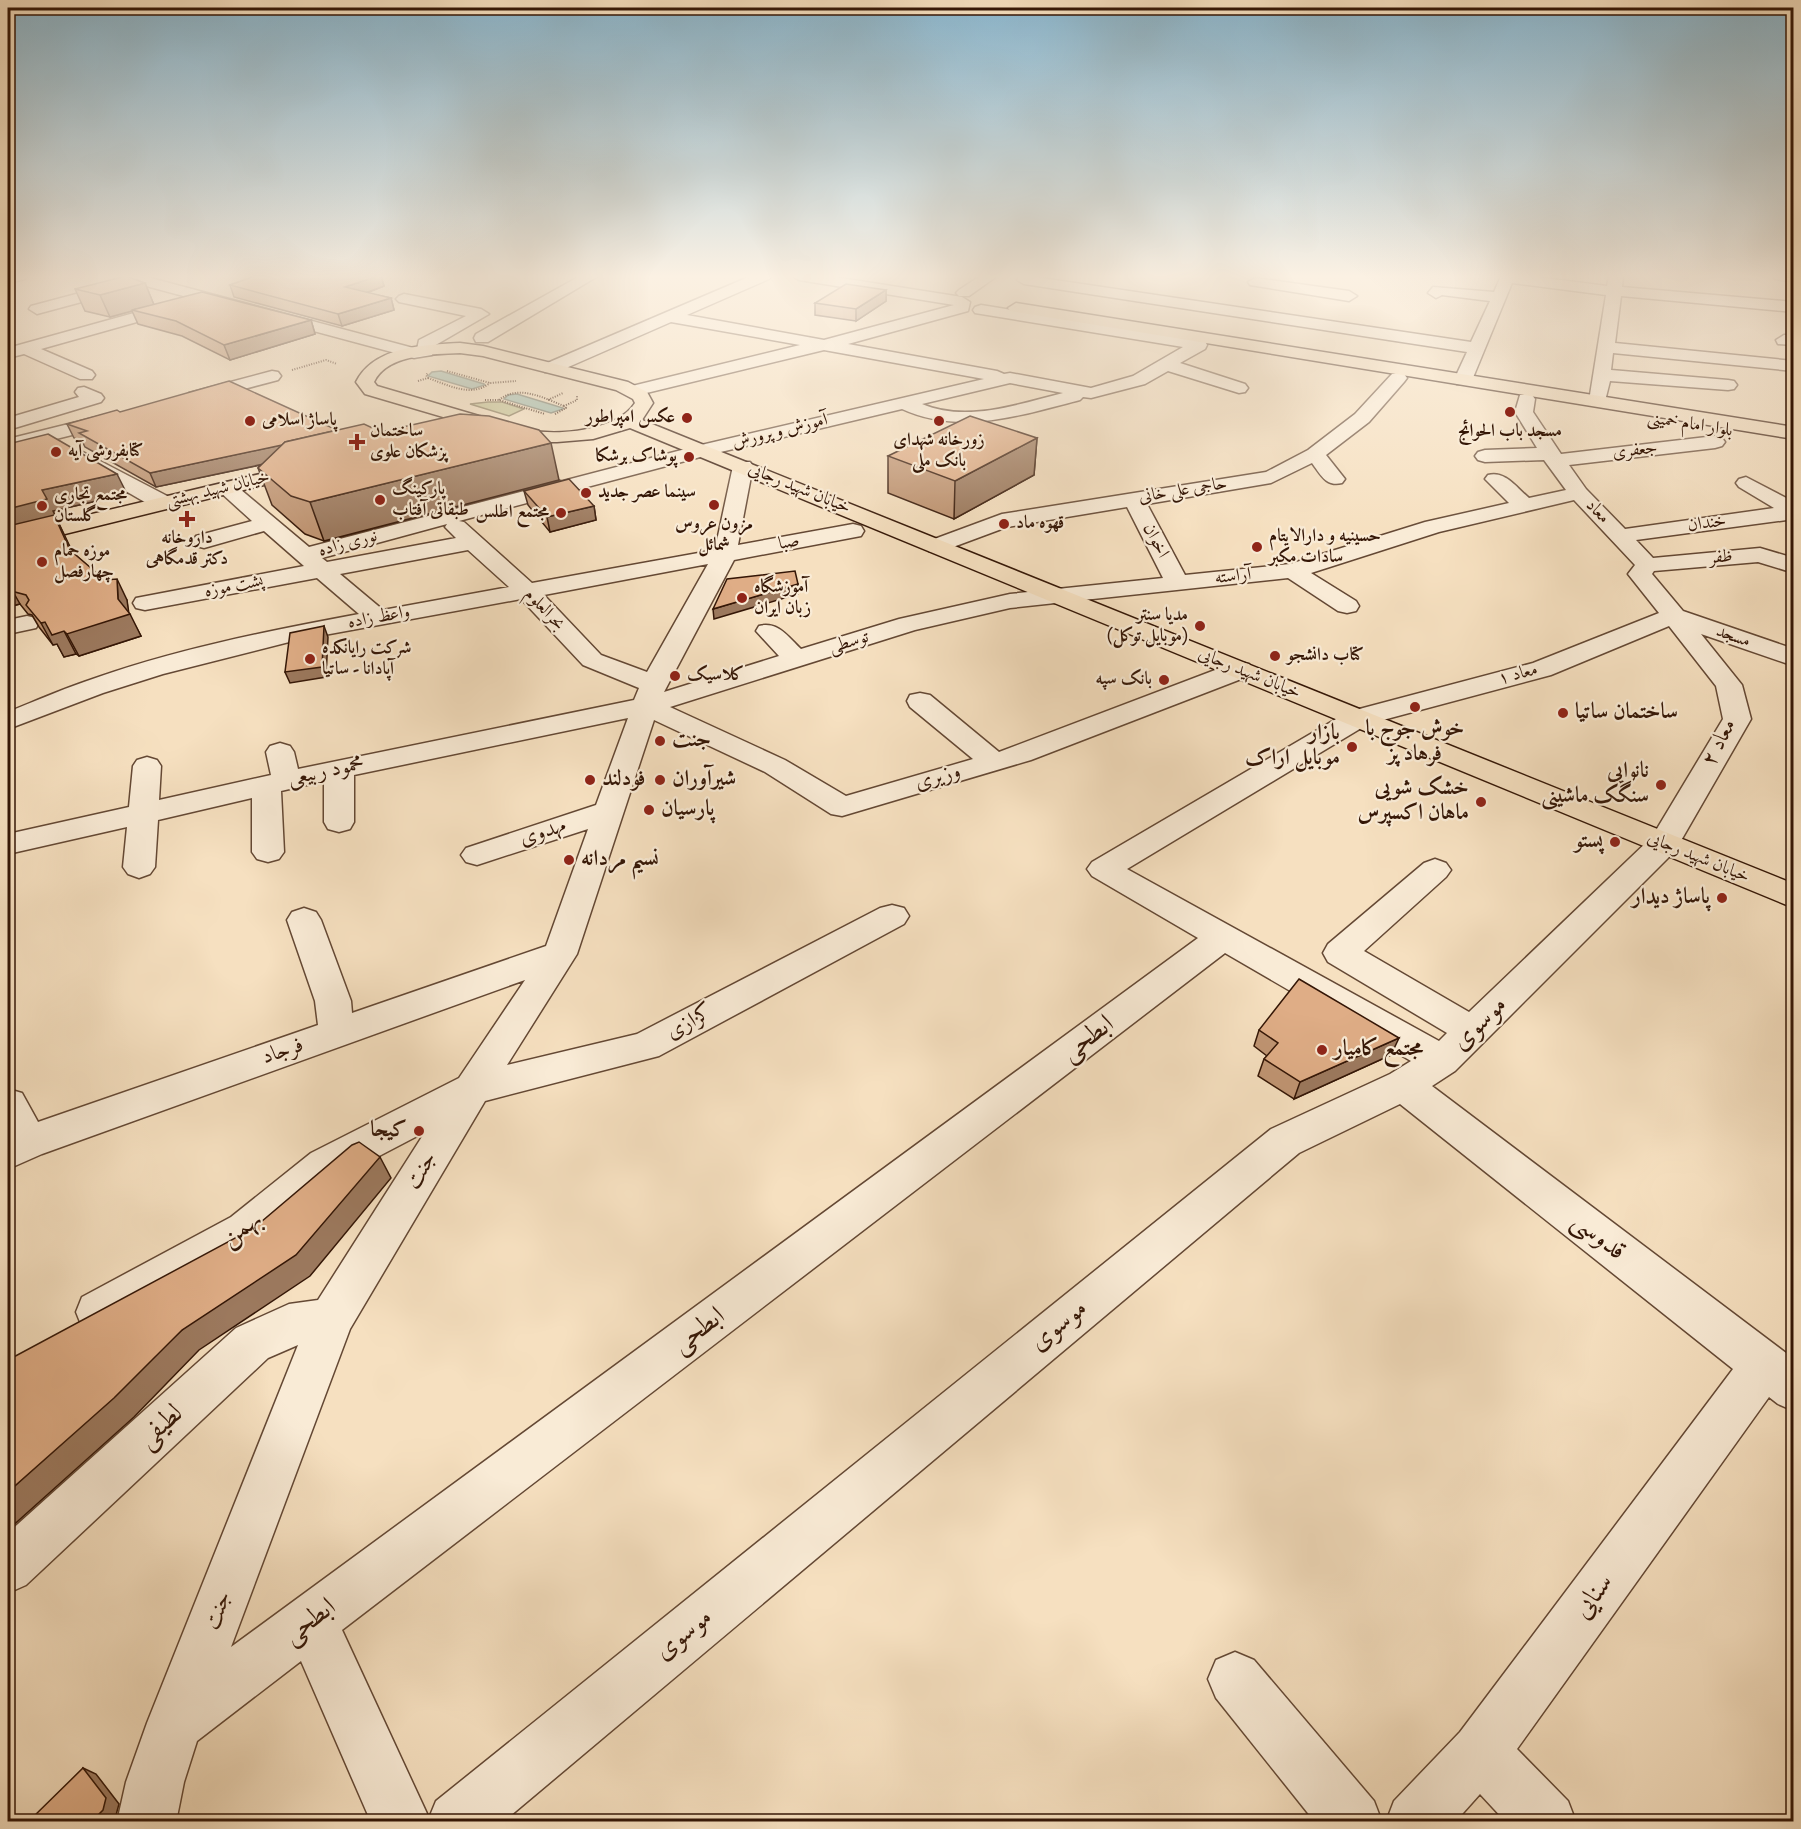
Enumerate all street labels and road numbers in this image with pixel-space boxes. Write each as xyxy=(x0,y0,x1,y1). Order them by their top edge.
street label: بلوار امام خمینی xyxy=(1645,405,1735,446)
street label: آموزش و پرورش xyxy=(729,407,833,456)
street label: جعفری xyxy=(1611,435,1659,467)
street label: خیابان شهید رجایی xyxy=(744,457,854,521)
street label: خیابان شهید بهشتی xyxy=(163,465,273,515)
street label: حاجی علی خانی xyxy=(1137,471,1229,511)
street label: معاد xyxy=(1579,494,1615,530)
street label: خندان xyxy=(1686,508,1728,540)
street label: اخوان xyxy=(1135,519,1175,563)
street label: نوری زاده xyxy=(316,524,380,564)
street label: صبا xyxy=(776,528,802,558)
street label: ظفر xyxy=(1706,544,1734,572)
street label: آراسته xyxy=(1214,562,1255,592)
street label: پشت موزه xyxy=(202,568,267,605)
street label: بحرالعلوم xyxy=(517,583,571,638)
street label: واعظ زاده xyxy=(346,600,412,636)
street label: مسجد xyxy=(1712,619,1754,655)
street label: توسطی xyxy=(826,625,873,661)
street label: خیابان شهید رجایی xyxy=(1194,642,1304,706)
street label: معاد ۱ xyxy=(1495,657,1541,693)
street label: معاد ۲ xyxy=(1695,714,1745,772)
street label: محمود ربیعی xyxy=(285,748,367,796)
street label: وزیری xyxy=(911,756,965,800)
street label: مهدوی xyxy=(515,810,571,856)
street label: خیابان شهید رجایی xyxy=(1643,826,1753,890)
street label: موسوی xyxy=(1443,987,1517,1061)
street label: کزازی xyxy=(661,997,719,1049)
street label: ابطحی xyxy=(1053,1006,1123,1072)
street label: فرجاد xyxy=(258,1030,308,1074)
street label: جنت xyxy=(398,1146,446,1196)
street label: بهمن xyxy=(213,1201,271,1257)
street label: قدوسی xyxy=(1562,1203,1634,1271)
street label: موسوی xyxy=(1021,1290,1097,1362)
street label: ابطحی xyxy=(664,1298,734,1364)
street label: لطیفی xyxy=(129,1396,193,1458)
street label: سنایی xyxy=(1564,1566,1624,1628)
street label: جنت xyxy=(197,1587,241,1635)
street label: ابطحی xyxy=(275,1589,345,1655)
street label: موسوی xyxy=(646,1599,722,1671)

